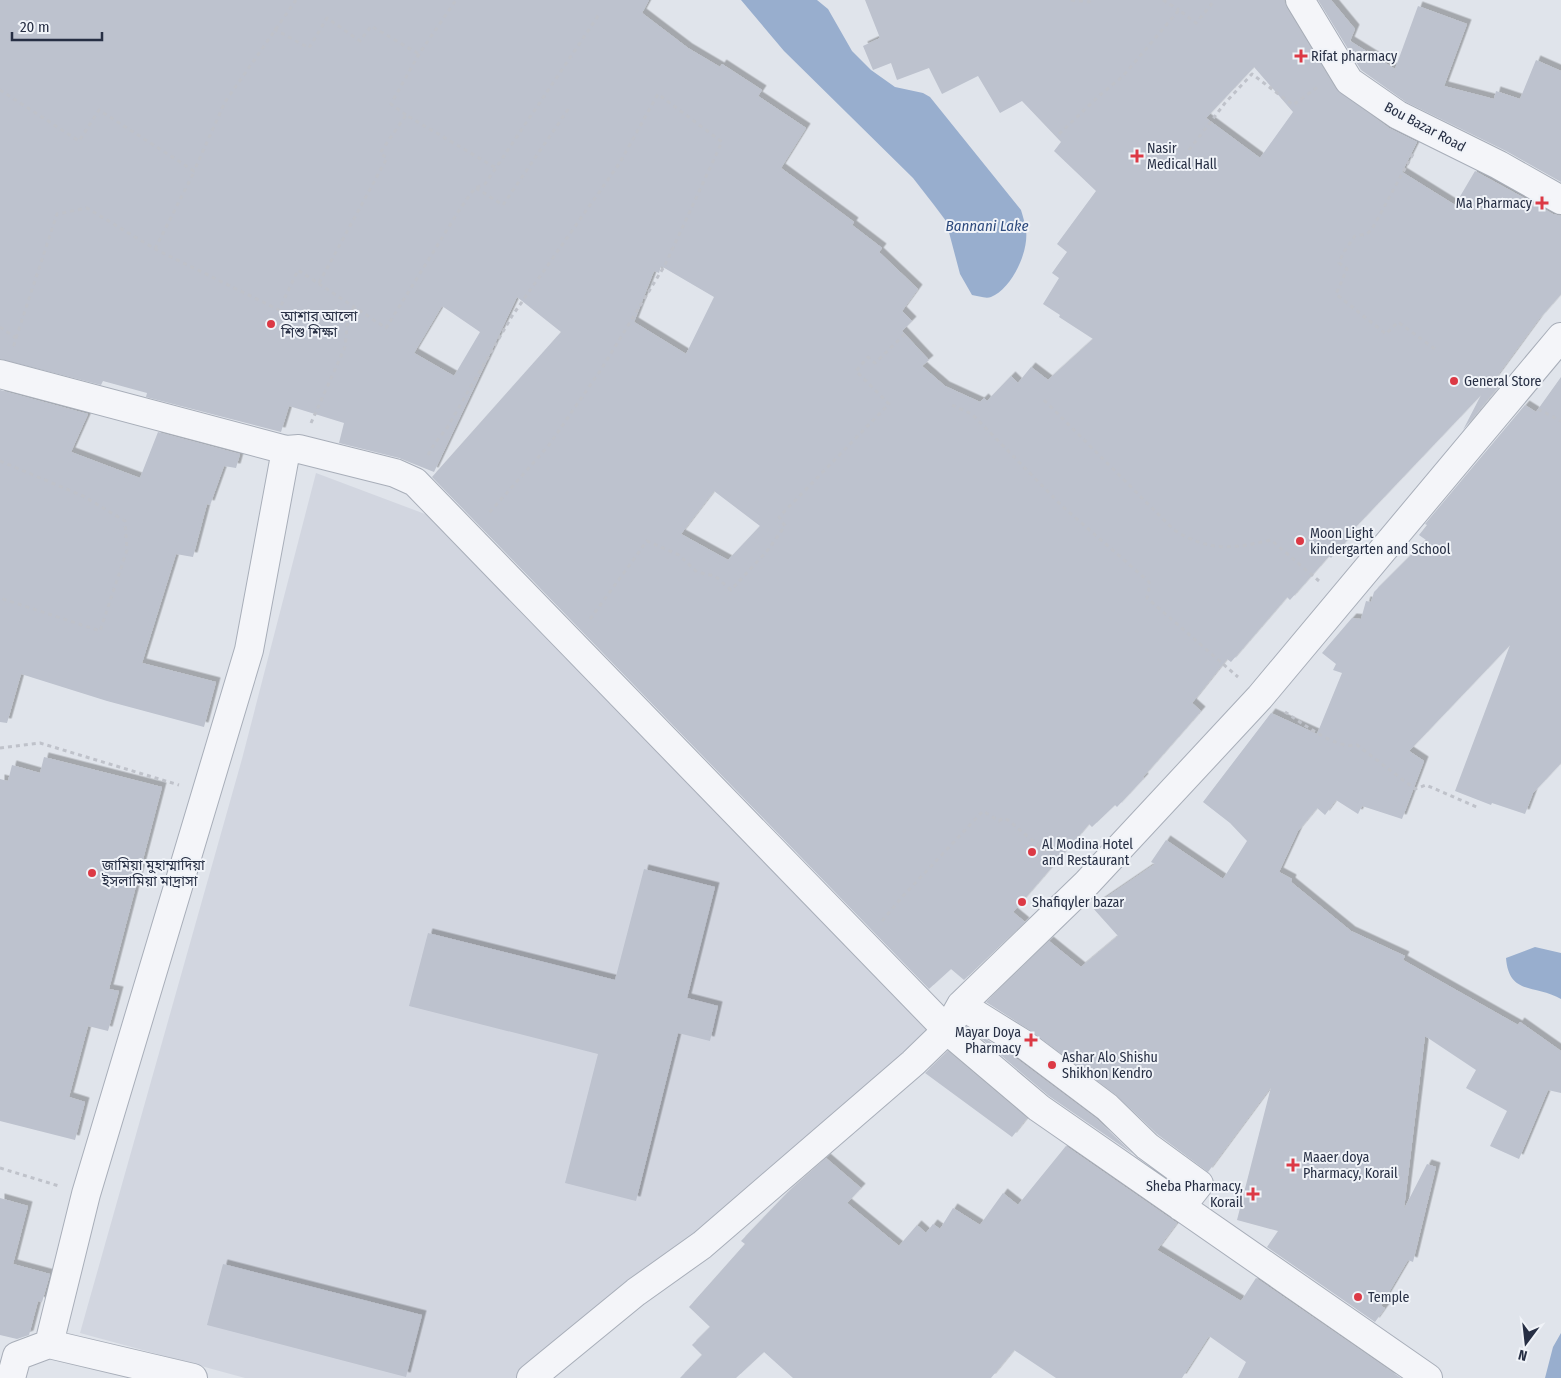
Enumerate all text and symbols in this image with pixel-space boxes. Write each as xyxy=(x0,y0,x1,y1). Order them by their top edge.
scale bar xyxy=(12,10,102,42)
text: 20 m xyxy=(20,18,50,36)
place label: Rifat pharmacy xyxy=(1311,48,1398,65)
marker: Rifat pharmacy xyxy=(1295,50,1307,62)
street label: Bou Bazar Road xyxy=(1381,98,1469,156)
place label: Nasir Medical Hall xyxy=(1147,140,1217,173)
marker: Nasir Medical Hall xyxy=(1131,150,1143,162)
place label: Ma Pharmacy xyxy=(1456,195,1533,212)
marker: Ma Pharmacy xyxy=(1536,197,1548,209)
water label: Bannani Lake xyxy=(945,217,1029,235)
place label: আশার আলো শিশু শিক্ষা xyxy=(280,308,358,341)
marker: আশার আলো শিশু শিক্ষা xyxy=(265,318,277,330)
place label: General Store xyxy=(1464,373,1542,390)
marker: General Store xyxy=(1448,375,1460,387)
place label: Moon Light kindergarten and School xyxy=(1310,525,1451,558)
marker: Moon Light kindergarten and School xyxy=(1294,535,1306,547)
place label: Al Modina Hotel and Restaurant xyxy=(1042,836,1133,869)
marker: Al Modina Hotel and Restaurant xyxy=(1026,846,1038,858)
place label: জামিয়া মুহাম্মাদিয়া ইসলামিয়া মাদ্রাসা xyxy=(101,857,205,890)
marker: জামিয়া মুহাম্মাদিয়া ইসলামিয়া মাদ্রাসা xyxy=(86,867,98,879)
place label: Shafiqyler bazar xyxy=(1032,894,1124,911)
marker: Shafiqyler bazar xyxy=(1016,896,1028,908)
place label: Mayar Doya Pharmacy xyxy=(955,1024,1022,1057)
marker: Mayar Doya Pharmacy xyxy=(1025,1034,1037,1046)
place label: Ashar Alo Shishu Shikhon Kendro xyxy=(1062,1049,1158,1082)
marker: Ashar Alo Shishu Shikhon Kendro xyxy=(1046,1059,1058,1071)
place label: Maaer doya Pharmacy, Korail xyxy=(1303,1149,1398,1182)
marker: Maaer doya Pharmacy, Korail xyxy=(1287,1159,1299,1171)
place label: Sheba Pharmacy, Korail xyxy=(1146,1178,1243,1211)
marker: Sheba Pharmacy, Korail xyxy=(1247,1188,1259,1200)
place label: Temple xyxy=(1368,1289,1409,1306)
marker: Temple xyxy=(1352,1291,1364,1303)
north arrow xyxy=(1501,1318,1551,1368)
text: N xyxy=(1517,1346,1529,1364)

